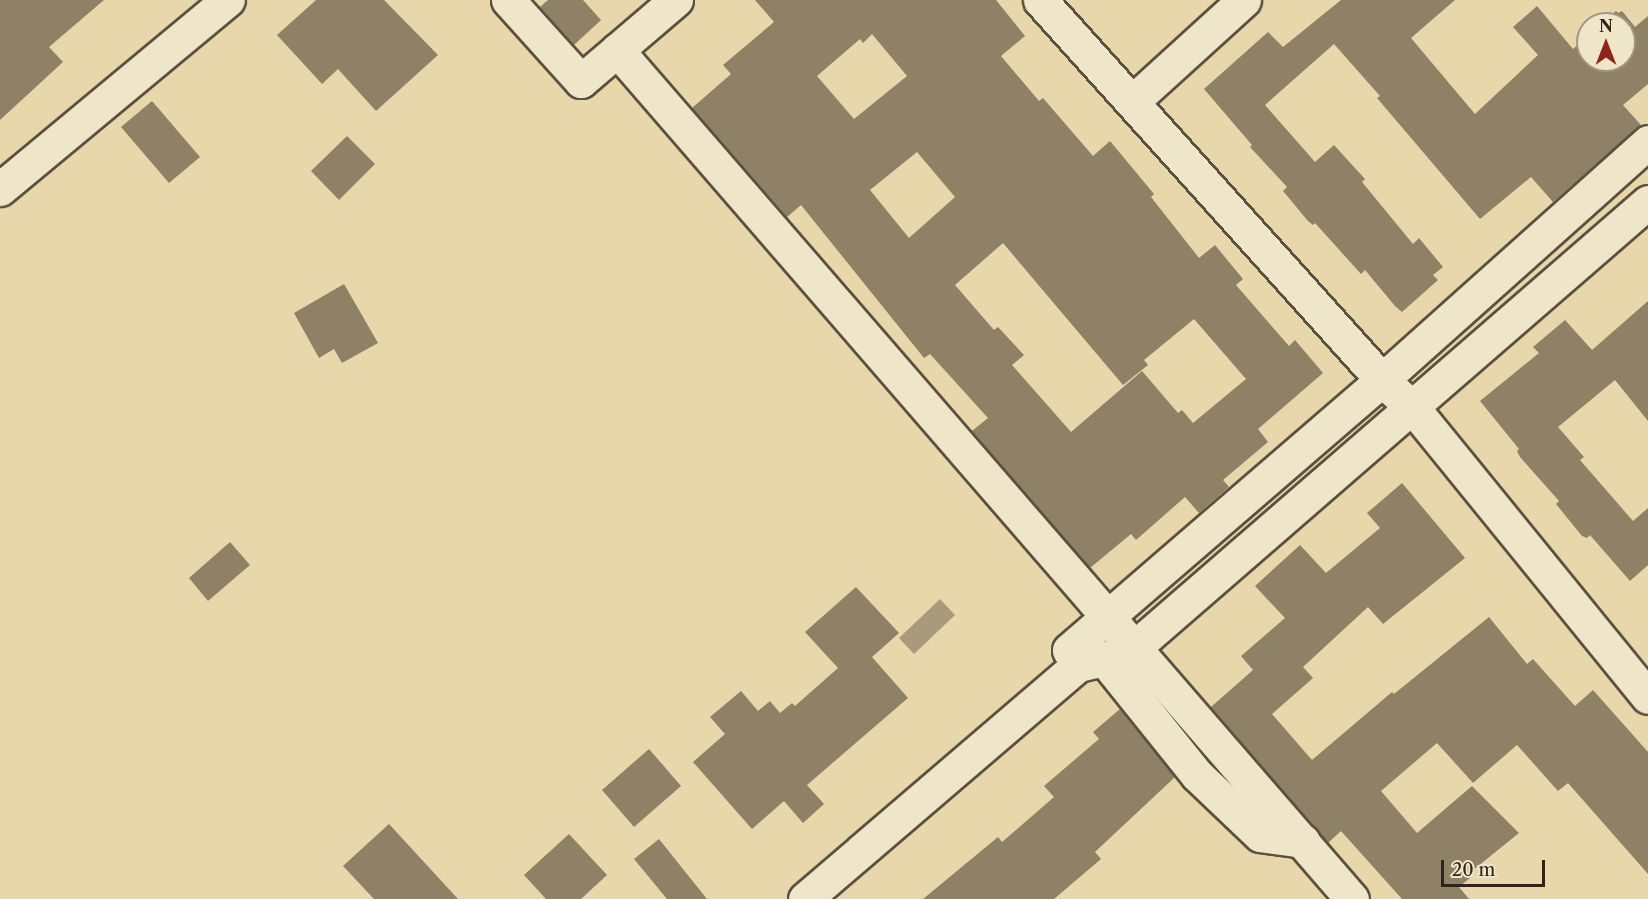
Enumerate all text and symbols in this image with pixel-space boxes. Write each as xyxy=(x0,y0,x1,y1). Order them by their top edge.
north arrow xyxy=(1576,12,1636,72)
text: N xyxy=(1599,16,1613,36)
scale bar xyxy=(1444,848,1548,886)
text: 20 m xyxy=(1452,859,1495,881)

